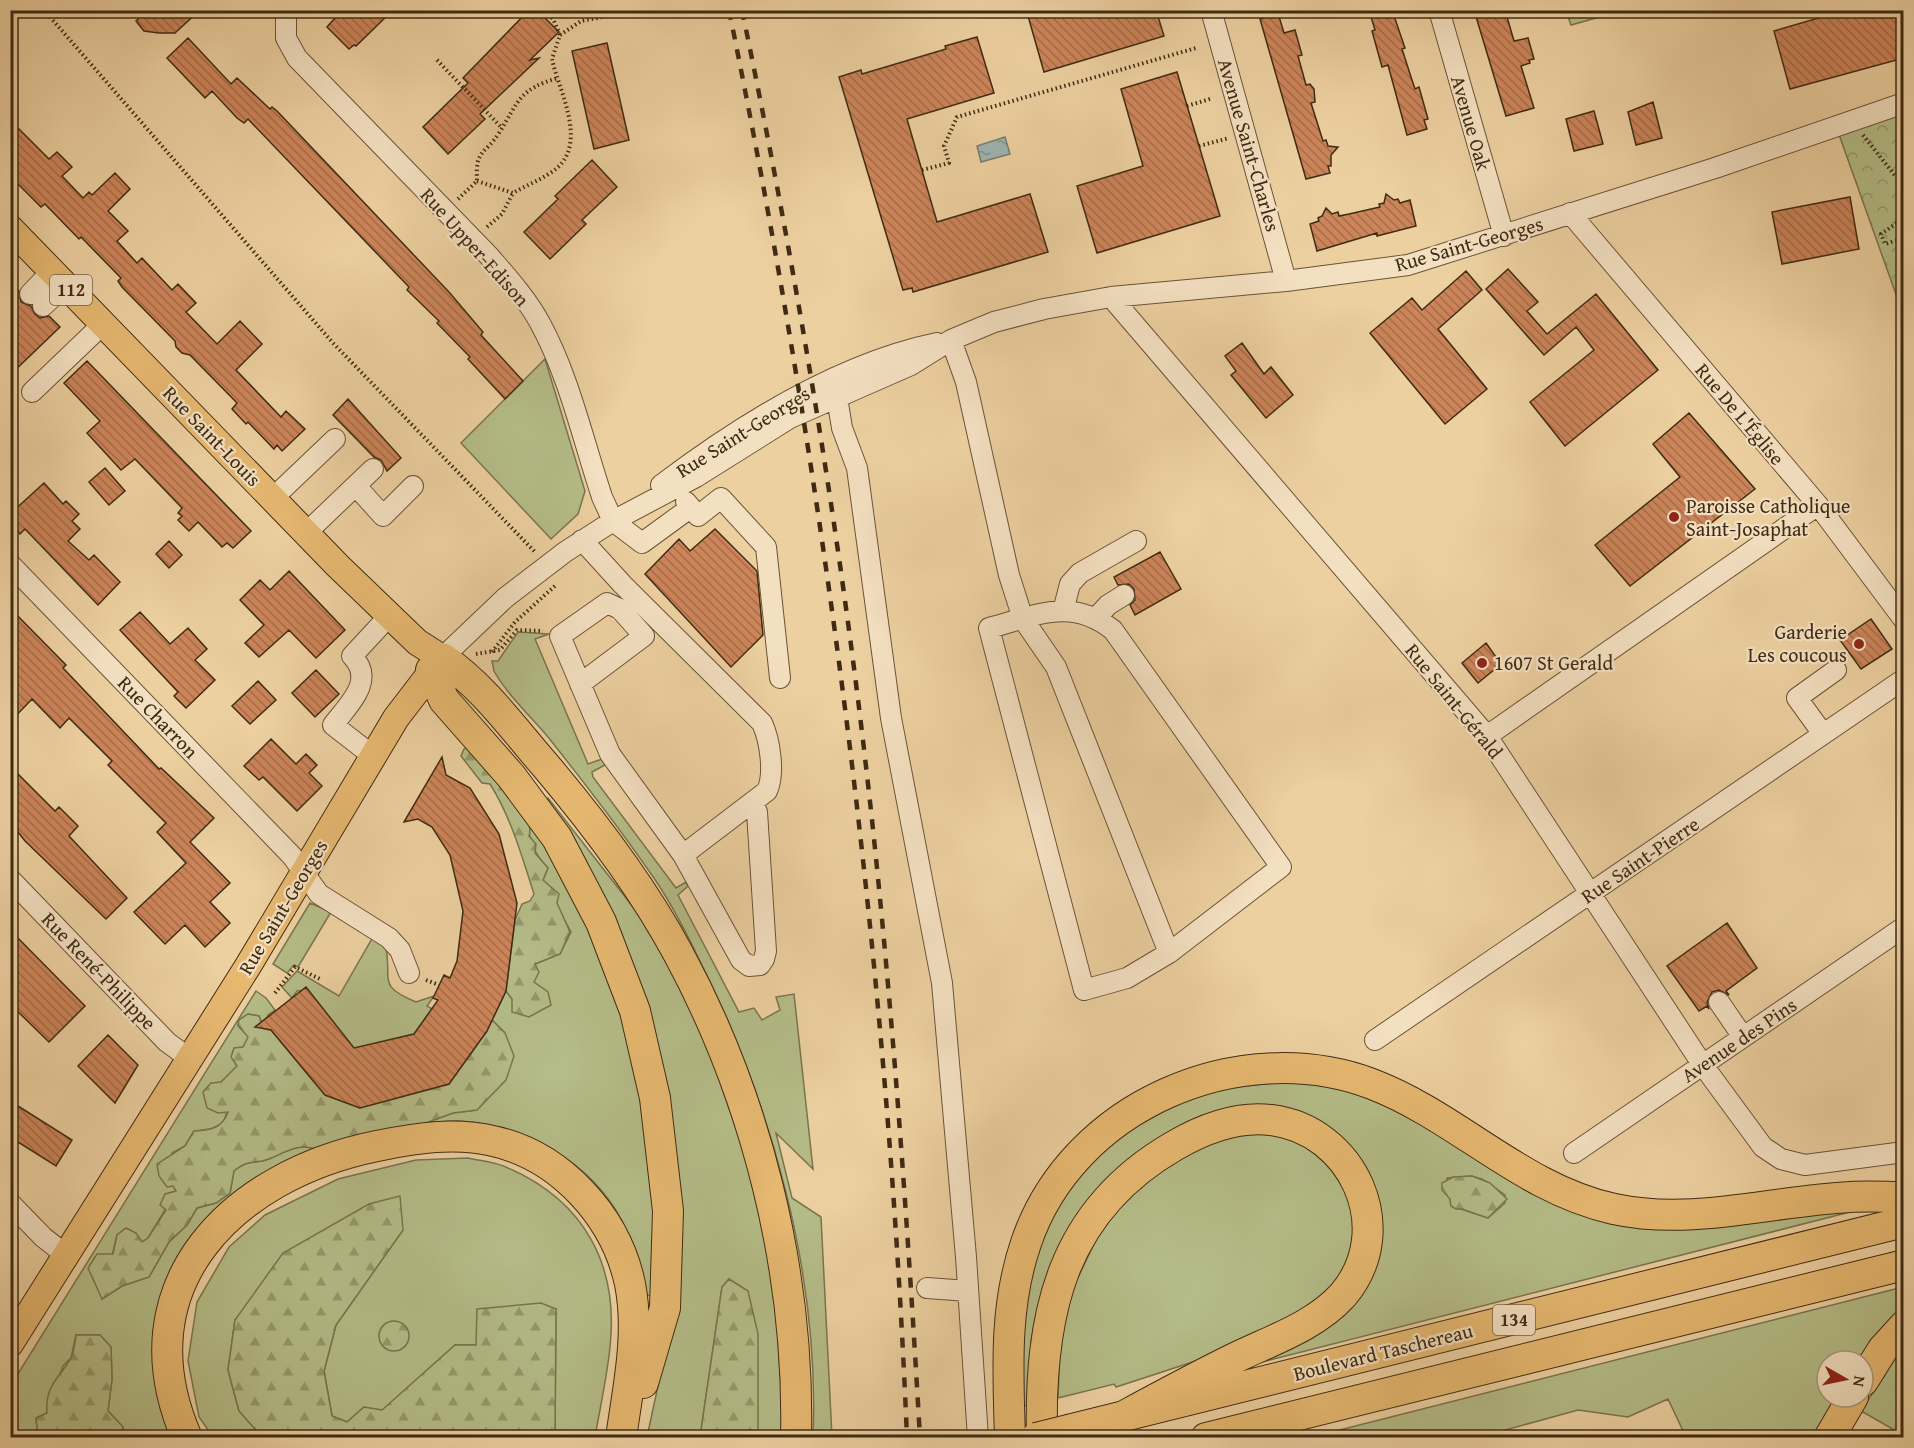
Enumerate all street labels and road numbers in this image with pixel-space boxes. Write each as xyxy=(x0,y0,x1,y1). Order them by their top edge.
street label: Avenue Saint-Charles xyxy=(1211,55,1288,235)
street label: Avenue Oak xyxy=(1444,72,1499,175)
street label: Rue Upper-Edison xyxy=(414,181,537,313)
street label: Rue Saint-Georges xyxy=(1391,208,1546,279)
road number: 112 xyxy=(50,275,92,305)
street label: Rue De L'Église xyxy=(1689,356,1792,471)
street label: Rue Saint-Louis xyxy=(157,379,268,493)
street label: Rue Saint-Georges xyxy=(670,379,815,484)
street label: Rue Saint-Gérald xyxy=(1399,637,1510,765)
street label: Rue Charron xyxy=(111,669,205,765)
street label: Rue Saint-Pierre xyxy=(1575,809,1705,910)
street label: Rue Saint-Georges xyxy=(231,834,334,980)
street label: Rue René-Philippe xyxy=(35,905,163,1036)
street label: Avenue des Pins xyxy=(1675,990,1802,1089)
road number: 134 xyxy=(1493,1305,1535,1335)
street label: Boulevard Taschereau xyxy=(1290,1315,1476,1388)

